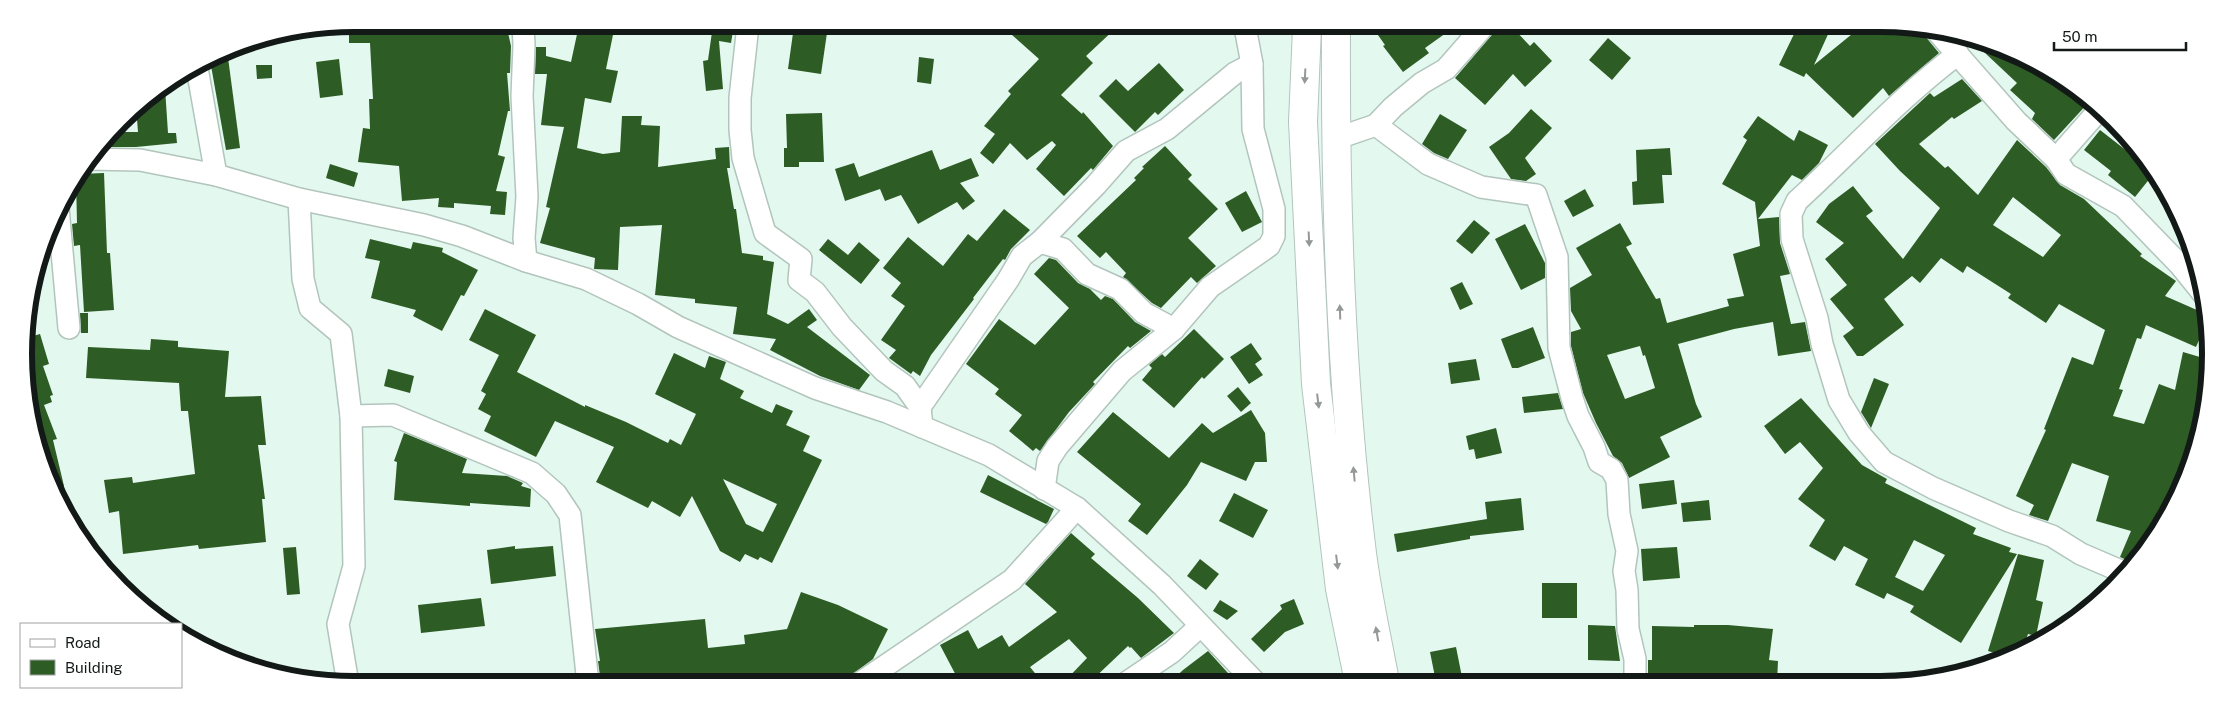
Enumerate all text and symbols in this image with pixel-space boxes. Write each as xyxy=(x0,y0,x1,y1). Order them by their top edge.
scale bar xyxy=(2054,20,2186,52)
text: 50 m xyxy=(2062,28,2097,45)
one-way arrow xyxy=(1300,69,1308,85)
one-way arrow xyxy=(1305,231,1313,247)
one-way arrow xyxy=(1336,303,1344,319)
one-way arrow xyxy=(1314,393,1322,409)
one-way arrow xyxy=(1350,465,1358,481)
one-way arrow xyxy=(1333,555,1341,571)
legend xyxy=(20,623,182,688)
one-way arrow xyxy=(1372,626,1380,642)
text: Road xyxy=(65,634,101,651)
text: Building xyxy=(65,659,123,676)

